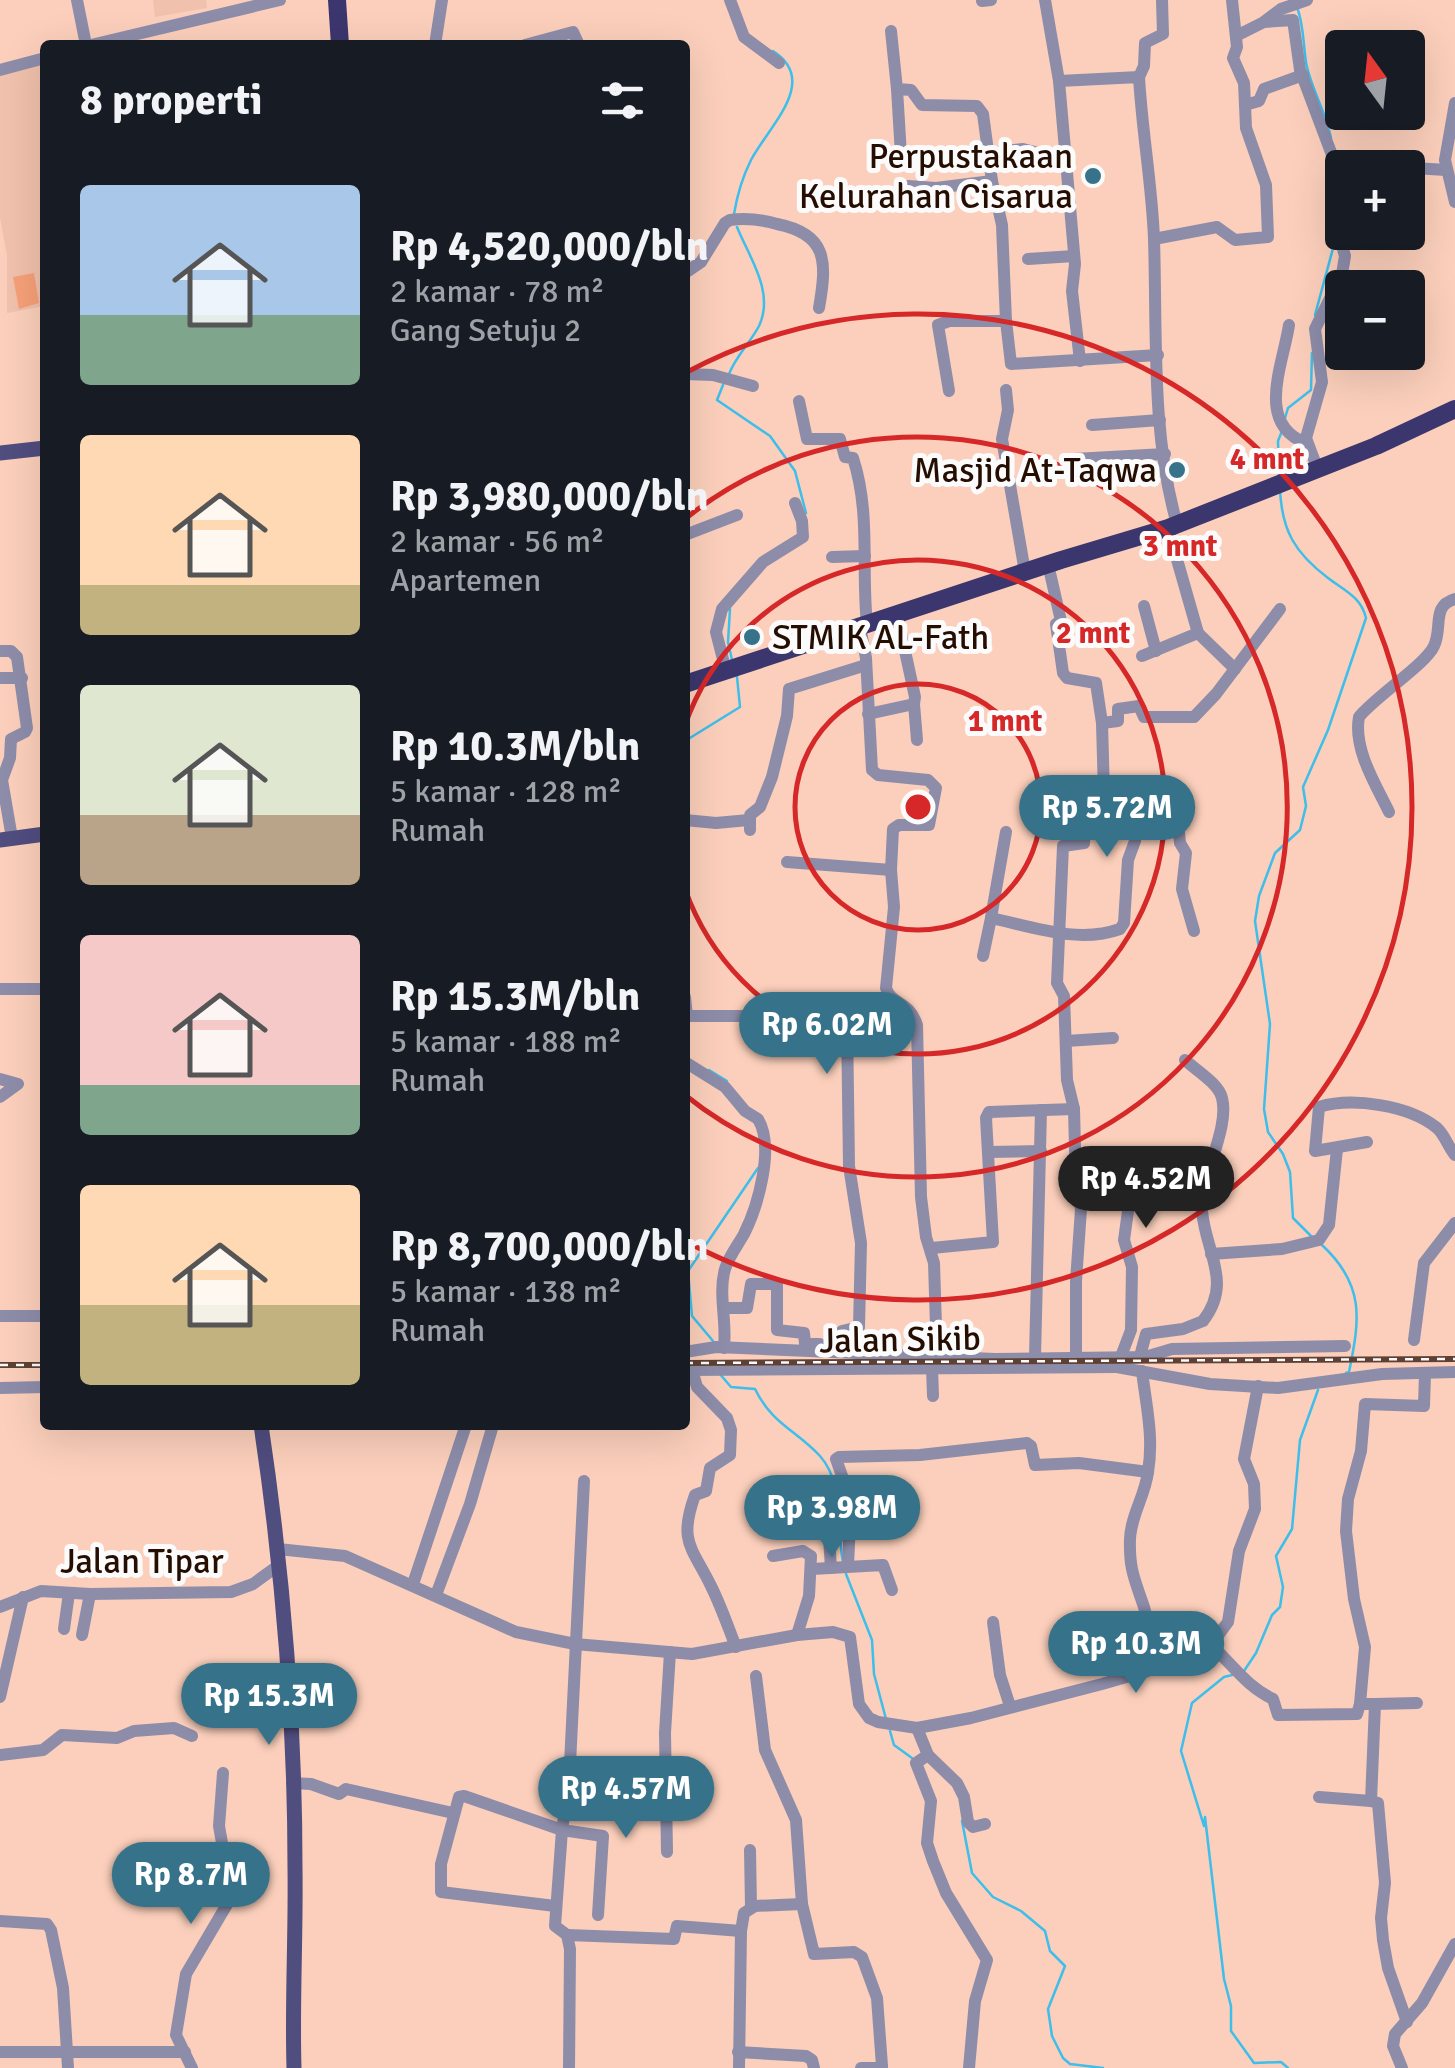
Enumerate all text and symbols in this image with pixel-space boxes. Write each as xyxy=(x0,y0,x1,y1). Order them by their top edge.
north arrow xyxy=(1325,30,1425,130)
map controls xyxy=(1325,30,1425,370)
icon: filters xyxy=(595,73,650,128)
text: 8 properti xyxy=(80,75,263,126)
place label: Perpustakaan Kelurahan Cisarua xyxy=(799,135,1073,218)
button: + xyxy=(1325,150,1425,250)
marker: Perpustakaan Kelurahan Cisarua xyxy=(1082,165,1104,187)
text: Rp 4,520,000/bln xyxy=(390,221,709,272)
icon: home xyxy=(160,225,280,345)
button: − xyxy=(1325,270,1425,370)
text: 2 kamar · 78 m² xyxy=(390,272,604,311)
text: Gang Setuju 2 xyxy=(390,311,581,350)
text: 4 mnt xyxy=(1230,441,1304,478)
place label: Masjid At-Taqwa xyxy=(913,449,1157,492)
marker: Masjid At-Taqwa xyxy=(1166,459,1188,481)
text: Rp 3,980,000/bln xyxy=(390,471,709,522)
icon: home xyxy=(160,475,280,595)
text: 2 kamar · 56 m² xyxy=(390,522,604,561)
text: 3 mnt xyxy=(1143,528,1217,565)
text: Apartemen xyxy=(390,561,541,600)
text: 2 mnt xyxy=(1056,615,1130,652)
place label: STMIK AL-Fath xyxy=(772,616,989,659)
marker: STMIK AL-Fath xyxy=(741,626,763,648)
text: 1 mnt xyxy=(968,703,1042,740)
text: Rp 10.3M/bln xyxy=(390,721,640,772)
icon: home xyxy=(160,725,280,845)
text: 5 kamar · 128 m² xyxy=(390,772,622,811)
pin: Rp 5.72M xyxy=(1004,775,1210,860)
text: Rp 5.72M xyxy=(1041,788,1173,827)
centre of rings xyxy=(900,789,936,825)
text: Rumah xyxy=(390,811,485,850)
text: Rp 15.3M/bln xyxy=(390,971,640,1022)
icon: home xyxy=(160,975,280,1095)
pin: Rp 6.02M xyxy=(724,992,930,1077)
text: Rp 6.02M xyxy=(761,1005,893,1044)
text: 5 kamar · 188 m² xyxy=(390,1022,622,1061)
text: Rumah xyxy=(390,1061,485,1100)
pin: Rp 4.52M xyxy=(1043,1146,1249,1231)
text: Rp 4.52M xyxy=(1080,1159,1212,1198)
text: Rp 8,700,000/bln xyxy=(390,1221,709,1272)
icon: home xyxy=(160,1225,280,1345)
text: 5 kamar · 138 m² xyxy=(390,1272,622,1311)
text: Rumah xyxy=(390,1311,485,1350)
street label: Jalan Sikib xyxy=(819,1317,981,1362)
pin: Rp 3.98M xyxy=(729,1475,935,1560)
text: Rp 3.98M xyxy=(766,1488,898,1527)
street label: Jalan Tipar xyxy=(60,1540,224,1583)
pin: Rp 10.3M xyxy=(1033,1611,1239,1696)
text: Rp 10.3M xyxy=(1070,1624,1202,1663)
pin: Rp 15.3M xyxy=(166,1663,372,1748)
text: Rp 15.3M xyxy=(203,1676,335,1715)
pin: Rp 4.57M xyxy=(523,1756,729,1841)
text: Rp 4.57M xyxy=(560,1769,692,1808)
pin: Rp 8.7M xyxy=(99,1842,283,1927)
text: Rp 8.7M xyxy=(134,1855,248,1894)

